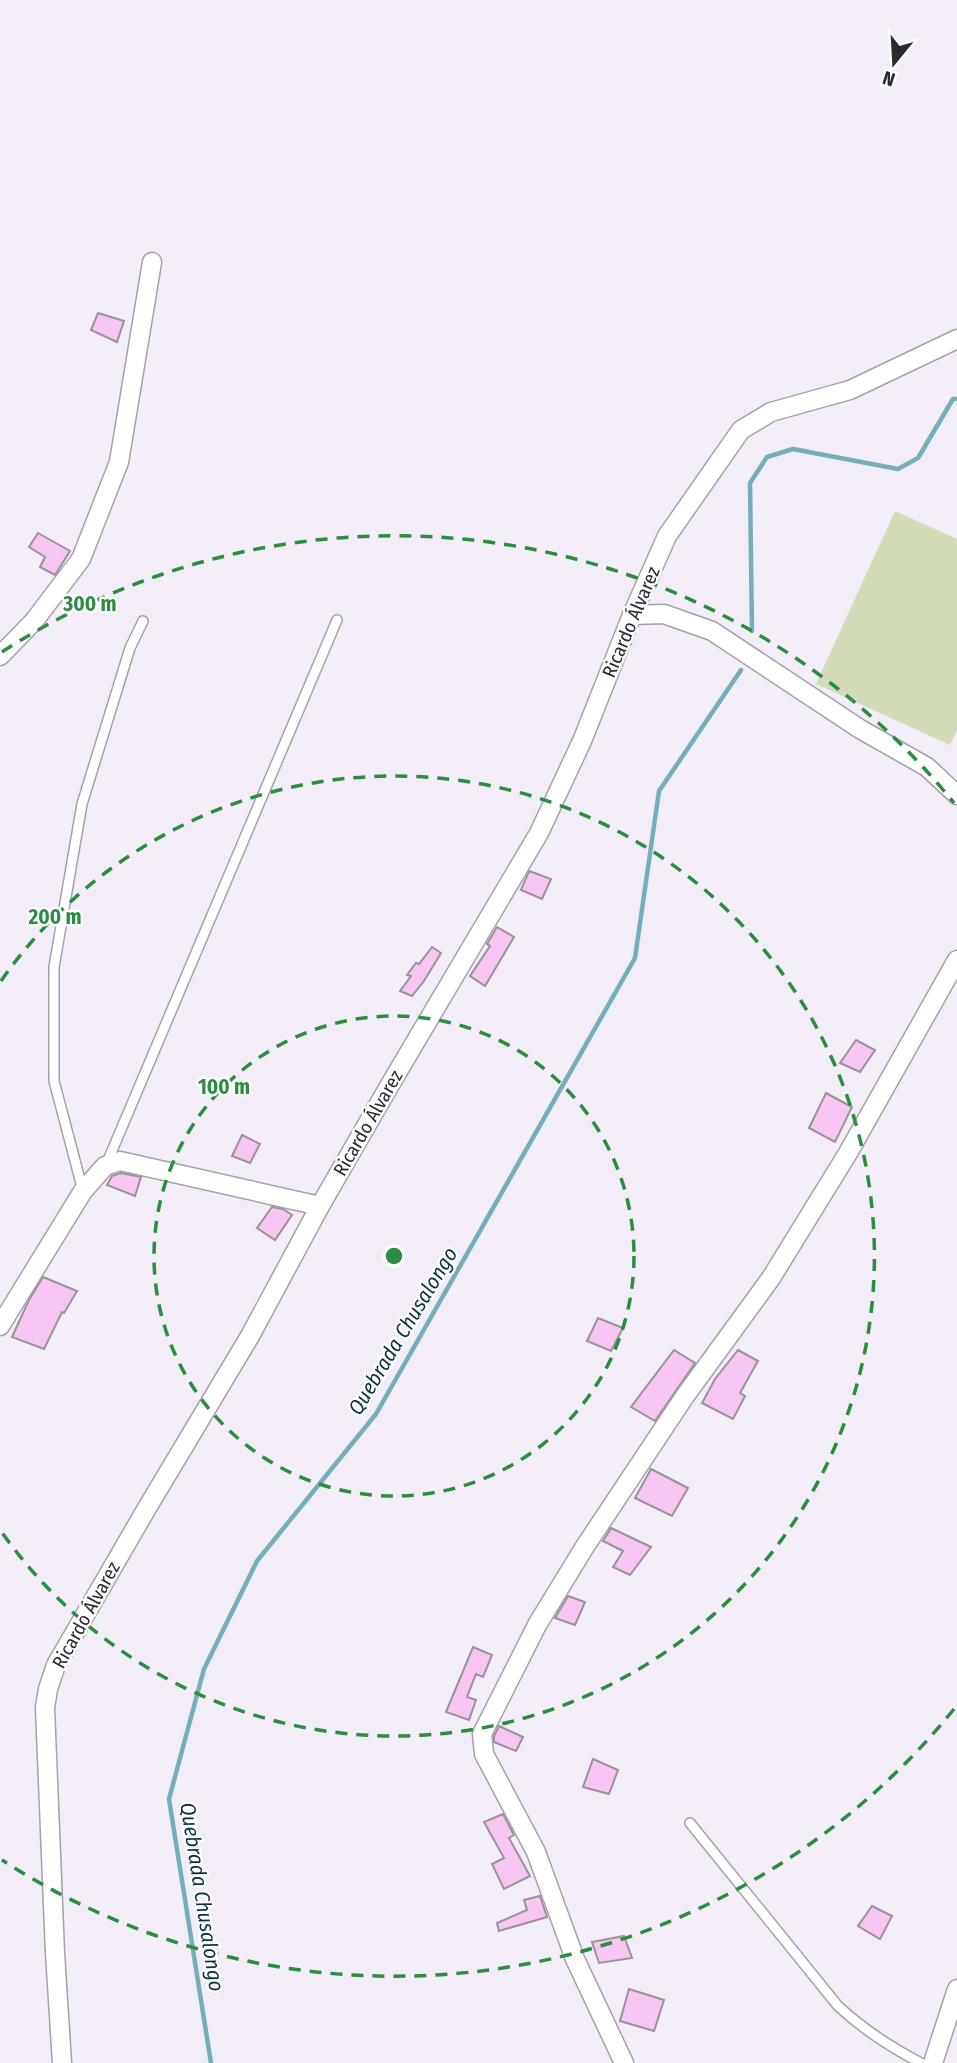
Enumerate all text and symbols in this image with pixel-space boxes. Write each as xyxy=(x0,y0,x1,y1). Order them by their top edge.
north arrow xyxy=(859,28,929,98)
text: N xyxy=(880,66,898,91)
street label: Ricardo Álvarez xyxy=(597,563,665,681)
text: 300 m xyxy=(62,591,117,617)
text: 200 m xyxy=(27,904,82,930)
street label: Ricardo Álvarez xyxy=(328,1066,408,1180)
text: 100 m xyxy=(198,1074,250,1100)
water label: Quebrada Chusalongo xyxy=(343,1243,463,1419)
centre of rings xyxy=(382,1244,406,1268)
street label: Ricardo Álvarez xyxy=(47,1557,125,1672)
water label: Quebrada Chusalongo xyxy=(174,1801,230,1993)

